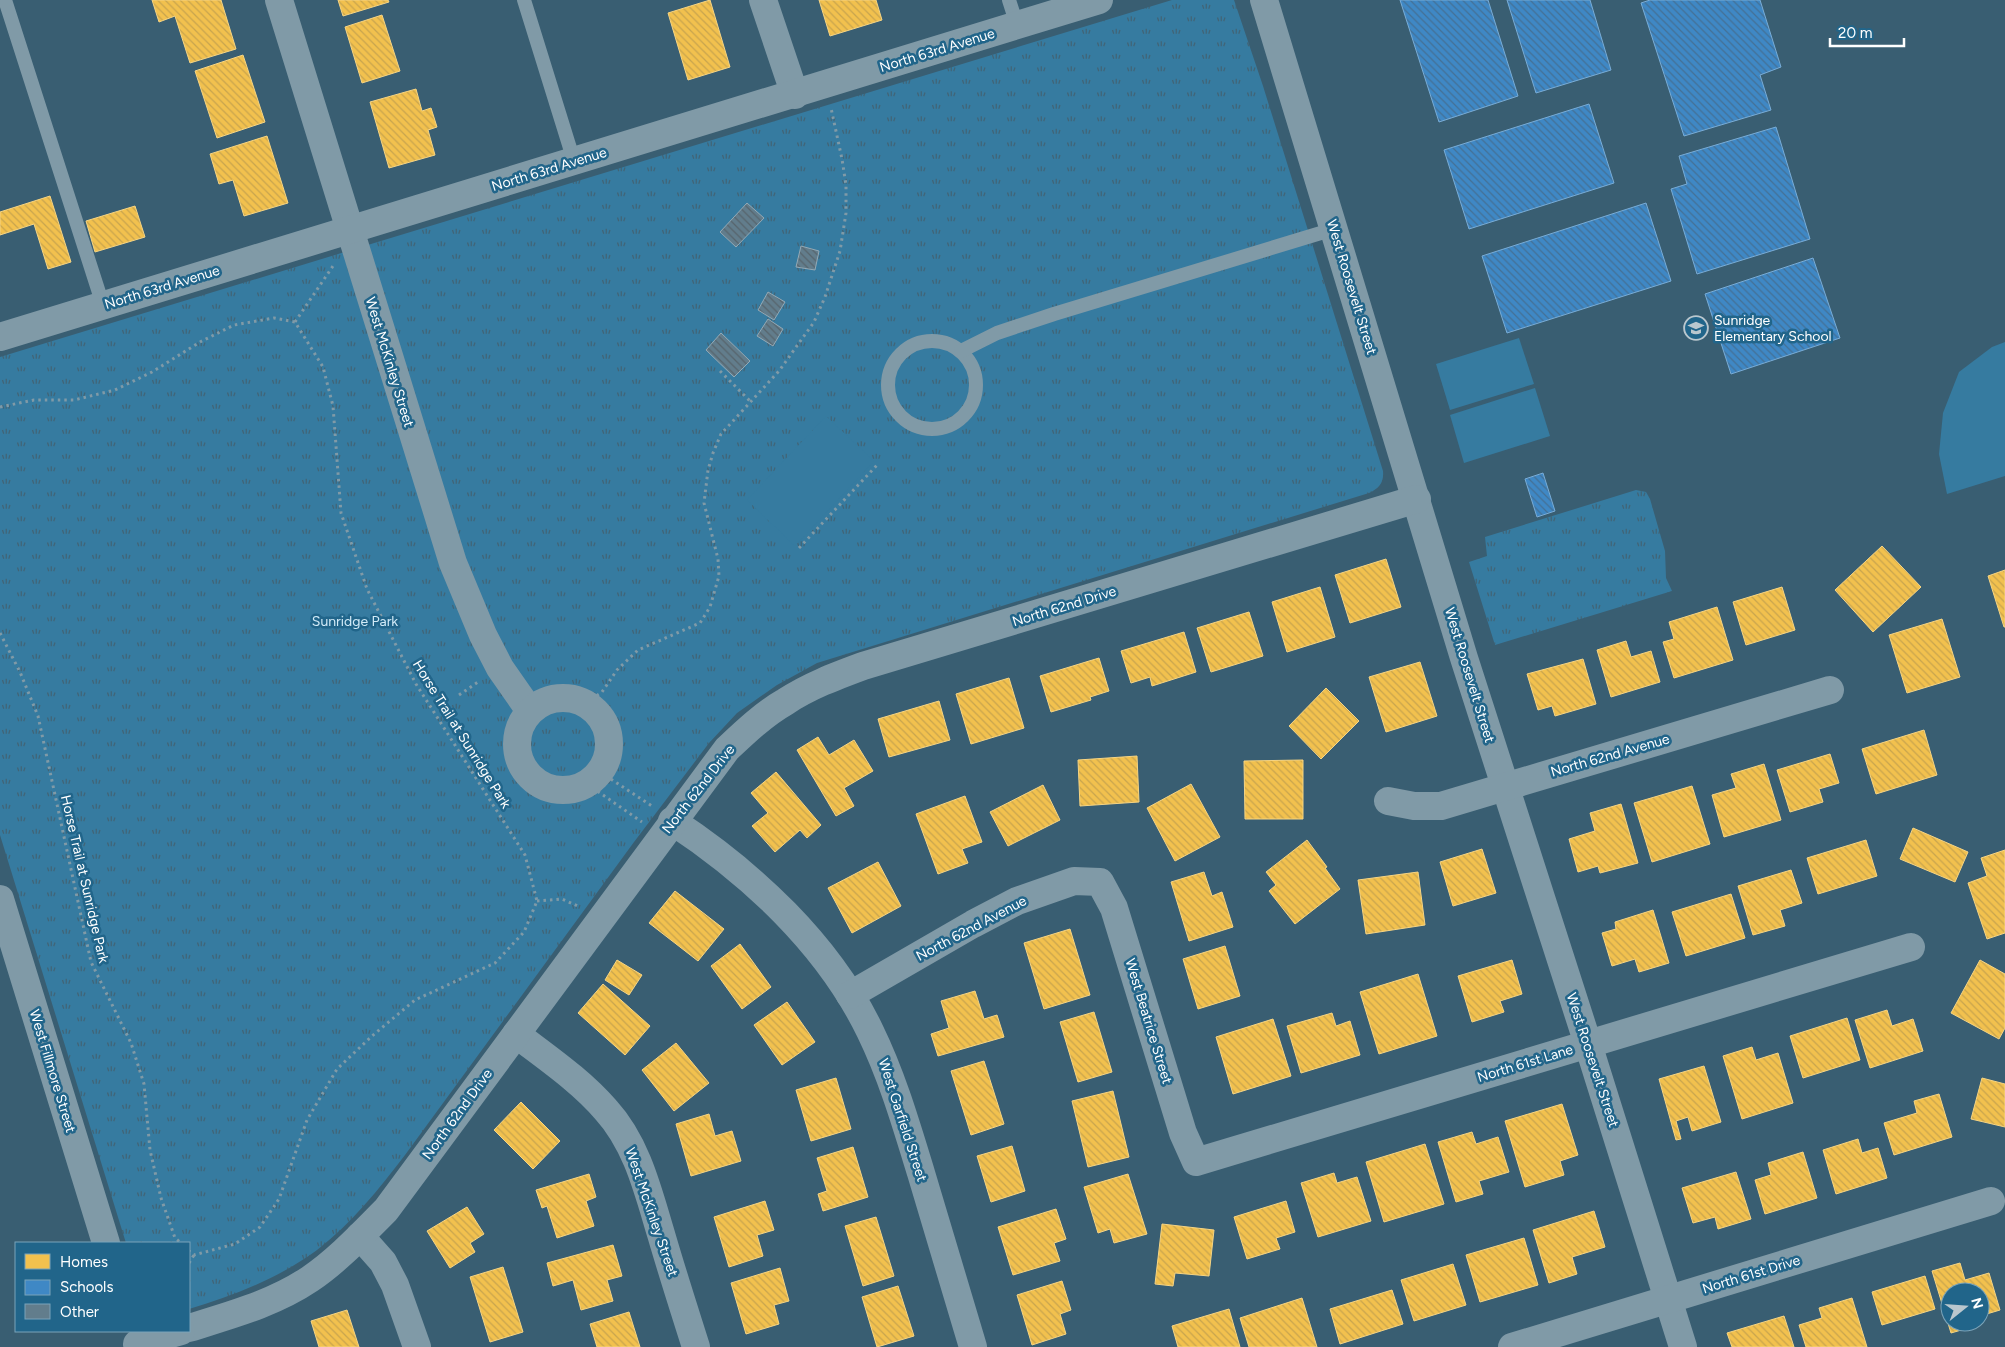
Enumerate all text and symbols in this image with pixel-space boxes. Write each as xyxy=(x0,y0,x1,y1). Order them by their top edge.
scale bar xyxy=(1830,15,1904,47)
text: 20 m xyxy=(1838,24,1872,42)
street label: North 63rd Avenue xyxy=(878,25,997,76)
street label: North 63rd Avenue xyxy=(490,144,609,195)
street label: West Roosevelt Street xyxy=(1323,217,1380,357)
street label: North 63rd Avenue xyxy=(103,262,222,313)
street label: West McKinley Street xyxy=(362,295,417,429)
place label: Sunridge Elementary School xyxy=(1714,312,1832,345)
school or university icon: Sunridge Elementary School xyxy=(1683,315,1709,341)
street label: North 62nd Drive xyxy=(1010,582,1119,630)
street label: West Roosevelt Street xyxy=(1441,605,1498,745)
park label: Sunridge Park xyxy=(312,613,398,630)
street label: Horse Trail at Sunridge Park xyxy=(409,657,514,812)
street label: North 62nd Avenue xyxy=(1549,730,1672,781)
street label: North 62nd Drive xyxy=(658,741,739,837)
street label: Horse Trail at Sunridge Park xyxy=(57,793,112,965)
street label: North 62nd Avenue xyxy=(913,892,1030,965)
street label: West Beatrice Street xyxy=(1121,956,1176,1086)
street label: West Roosevelt Street xyxy=(1563,991,1622,1130)
street label: West Fillmore Street xyxy=(26,1008,79,1135)
street label: North 61st Lane xyxy=(1475,1041,1575,1086)
street label: West Garfield Street xyxy=(875,1057,930,1184)
street label: North 62nd Drive xyxy=(419,1065,496,1163)
street label: West McKinley Street xyxy=(621,1145,682,1279)
legend xyxy=(15,1242,190,1332)
street label: North 61st Drive xyxy=(1700,1251,1803,1297)
text: Homes xyxy=(60,1253,108,1271)
text: Schools xyxy=(60,1278,113,1296)
north arrow xyxy=(1940,1282,1990,1332)
text: N xyxy=(1967,1296,1987,1311)
text: Other xyxy=(60,1303,99,1321)

